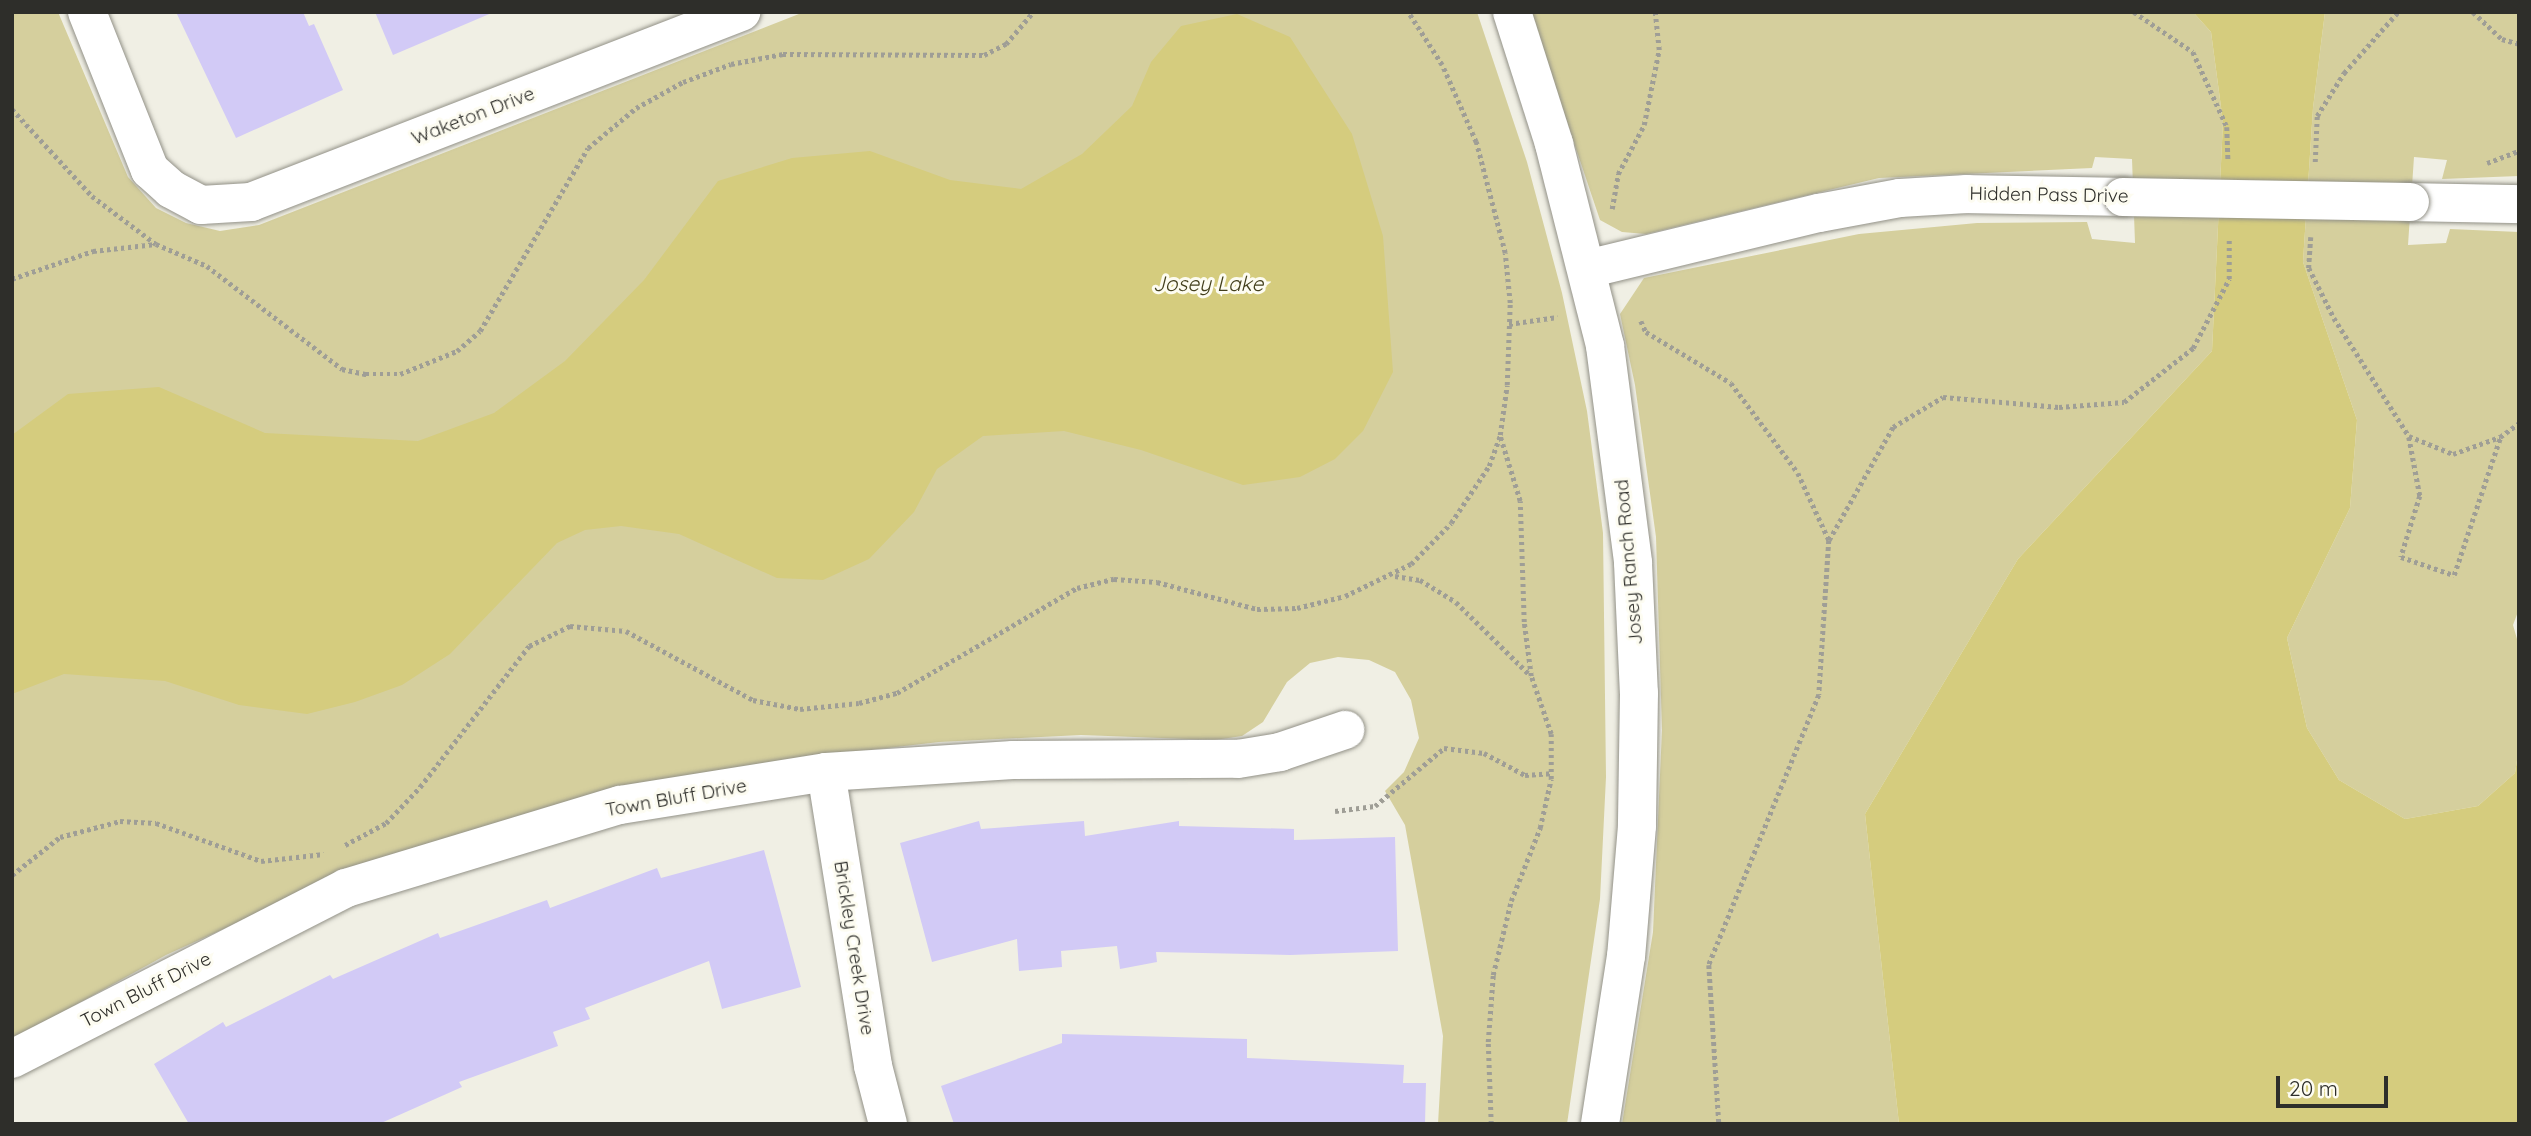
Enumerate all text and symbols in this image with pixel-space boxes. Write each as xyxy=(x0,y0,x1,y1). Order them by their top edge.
street label: Waketon Drive xyxy=(408,82,538,150)
street label: Hidden Pass Drive xyxy=(1969,182,2129,208)
water label: Josey Lake xyxy=(1153,270,1263,296)
street label: Josey Ranch Road xyxy=(1610,478,1648,646)
street label: Town Bluff Drive xyxy=(604,774,748,822)
street label: Brickley Creek Drive xyxy=(829,859,879,1037)
street label: Town Bluff Drive xyxy=(77,947,215,1033)
scale bar xyxy=(2279,1062,2391,1106)
text: 20 m xyxy=(2289,1075,2338,1101)

